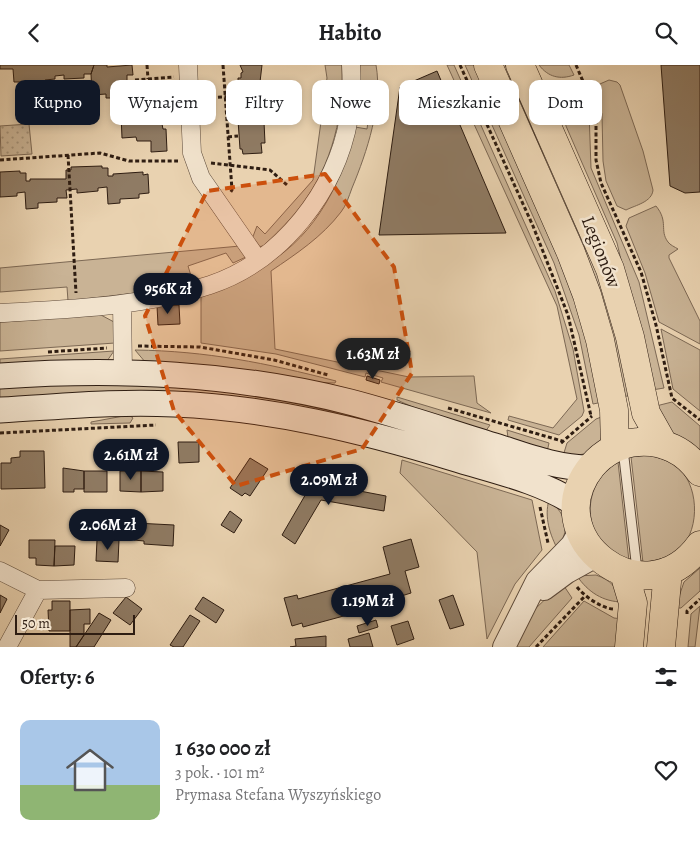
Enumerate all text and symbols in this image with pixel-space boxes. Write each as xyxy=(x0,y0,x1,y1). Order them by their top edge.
text: Habito xyxy=(318,18,382,48)
icon: back xyxy=(20,19,48,47)
icon: search xyxy=(652,19,680,47)
chip: Kupno xyxy=(15,80,100,125)
chip: Wynajem xyxy=(110,80,216,125)
chip: Filtry xyxy=(226,80,302,125)
chip: Nowe xyxy=(312,80,389,125)
chip: Mieszkanie xyxy=(399,80,519,125)
chip: Dom xyxy=(529,80,602,125)
street label: Legionów xyxy=(575,212,627,292)
pin: 956K zł xyxy=(122,273,214,315)
text: 956K zł xyxy=(144,278,192,300)
pin: 1.63M zł xyxy=(321,337,425,380)
text: 1.63M zł xyxy=(347,343,399,365)
pin: 2.61M zł xyxy=(79,439,183,481)
text: 2.61M zł xyxy=(104,444,158,466)
pin: 2.09M zł xyxy=(277,463,381,506)
text: 2.09M zł xyxy=(301,469,357,491)
pin: 2.06M zł xyxy=(56,509,160,551)
text: 2.06M zł xyxy=(80,514,136,536)
pin: 1.19M zł xyxy=(316,585,420,627)
text: 1.19M zł xyxy=(342,590,394,612)
scale bar xyxy=(15,612,135,635)
text: 50 m xyxy=(22,614,50,633)
text: Oferty: 6 xyxy=(20,663,95,691)
icon: filters xyxy=(652,663,680,691)
text: 1 630 000 zł xyxy=(175,734,271,762)
icon: home xyxy=(60,740,120,800)
icon: heart xyxy=(652,756,680,784)
text: 3 pok. · 101 m² xyxy=(175,762,264,784)
text: Prymasa Stefana Wyszyńskiego xyxy=(175,784,381,806)

